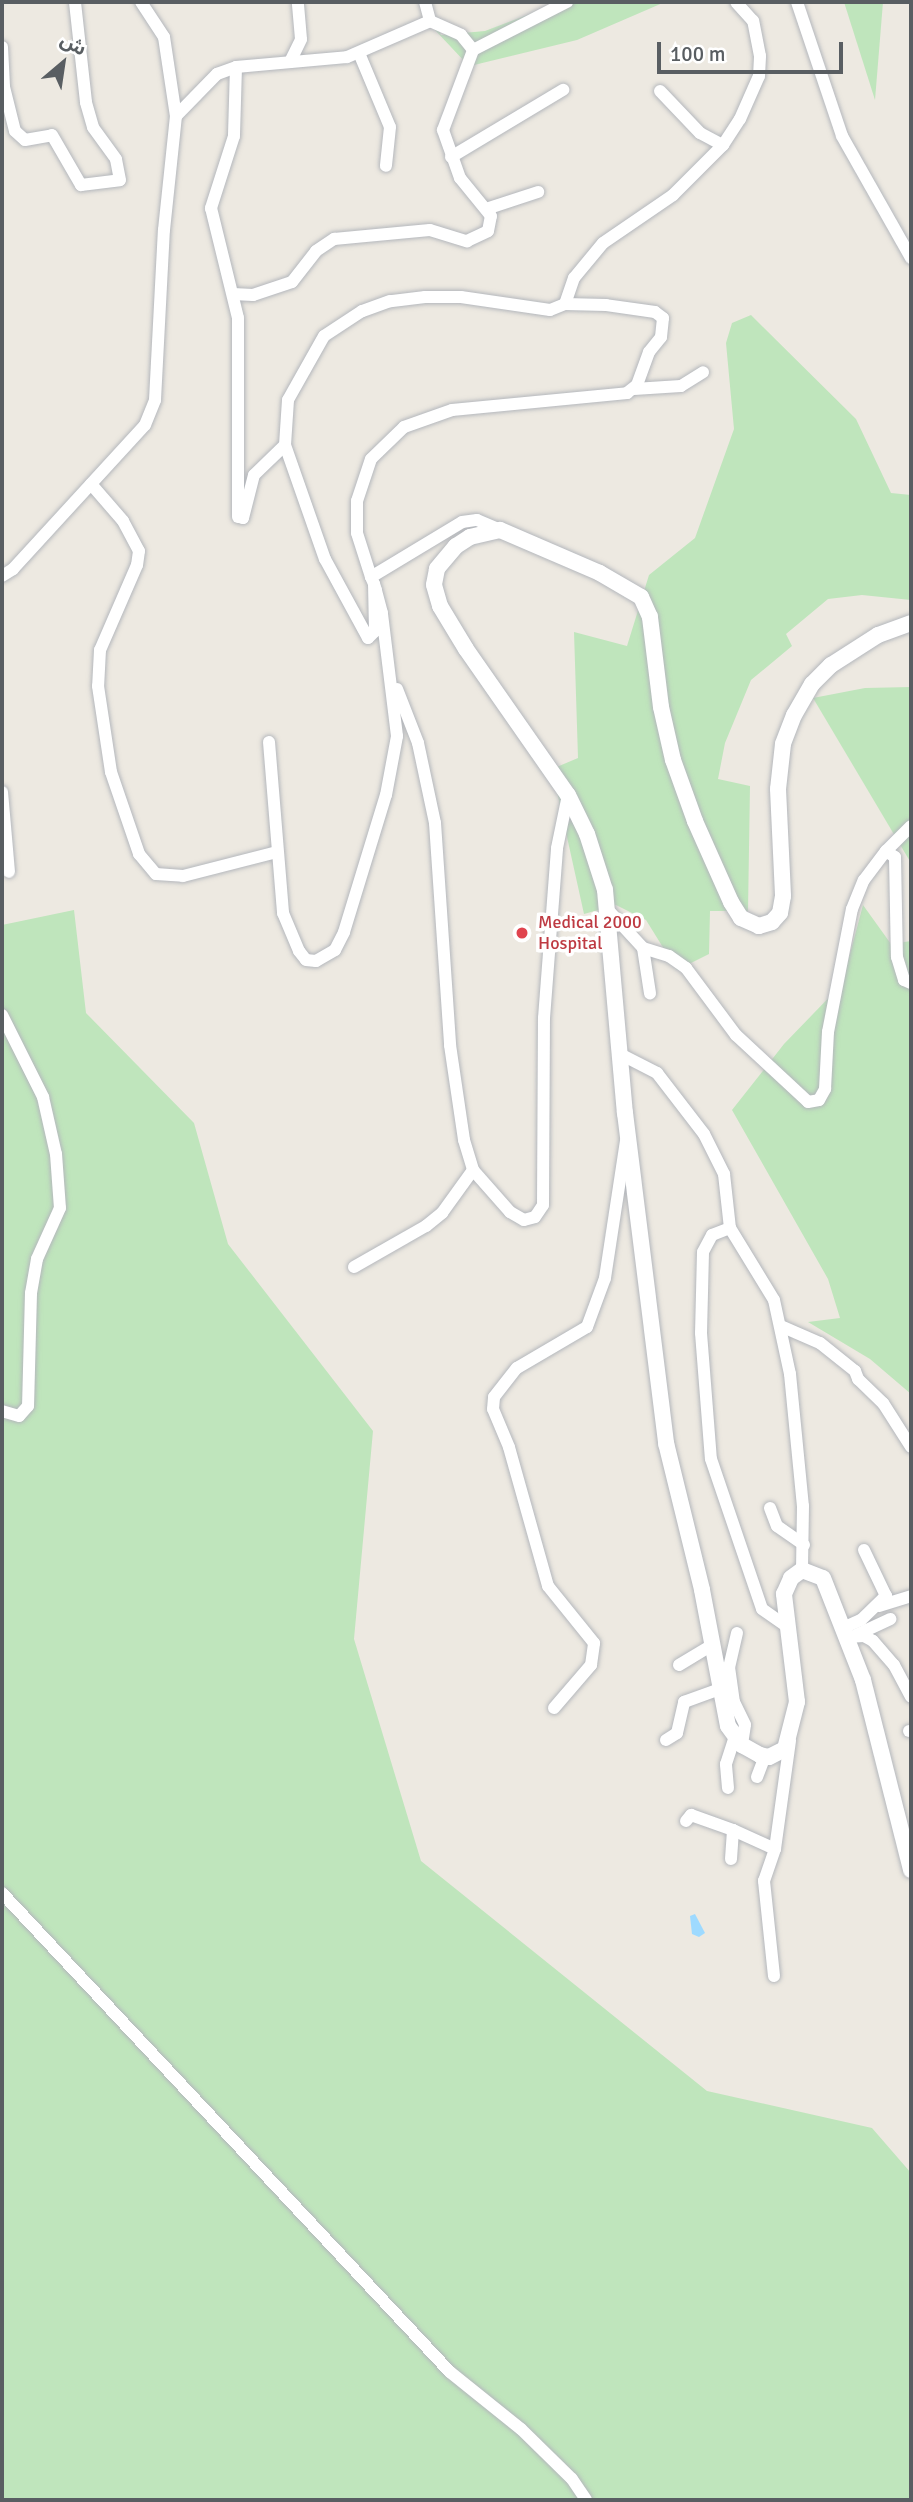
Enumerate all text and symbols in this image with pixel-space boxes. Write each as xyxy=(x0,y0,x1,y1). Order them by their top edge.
north arrow xyxy=(28,28,98,98)
text: ش xyxy=(56,28,90,61)
scale bar xyxy=(661,28,846,72)
text: 100 m xyxy=(670,41,725,67)
place label: Medical 2000 Hospital xyxy=(538,912,642,954)
marker: Medical 2000 Hospital xyxy=(512,923,532,943)

